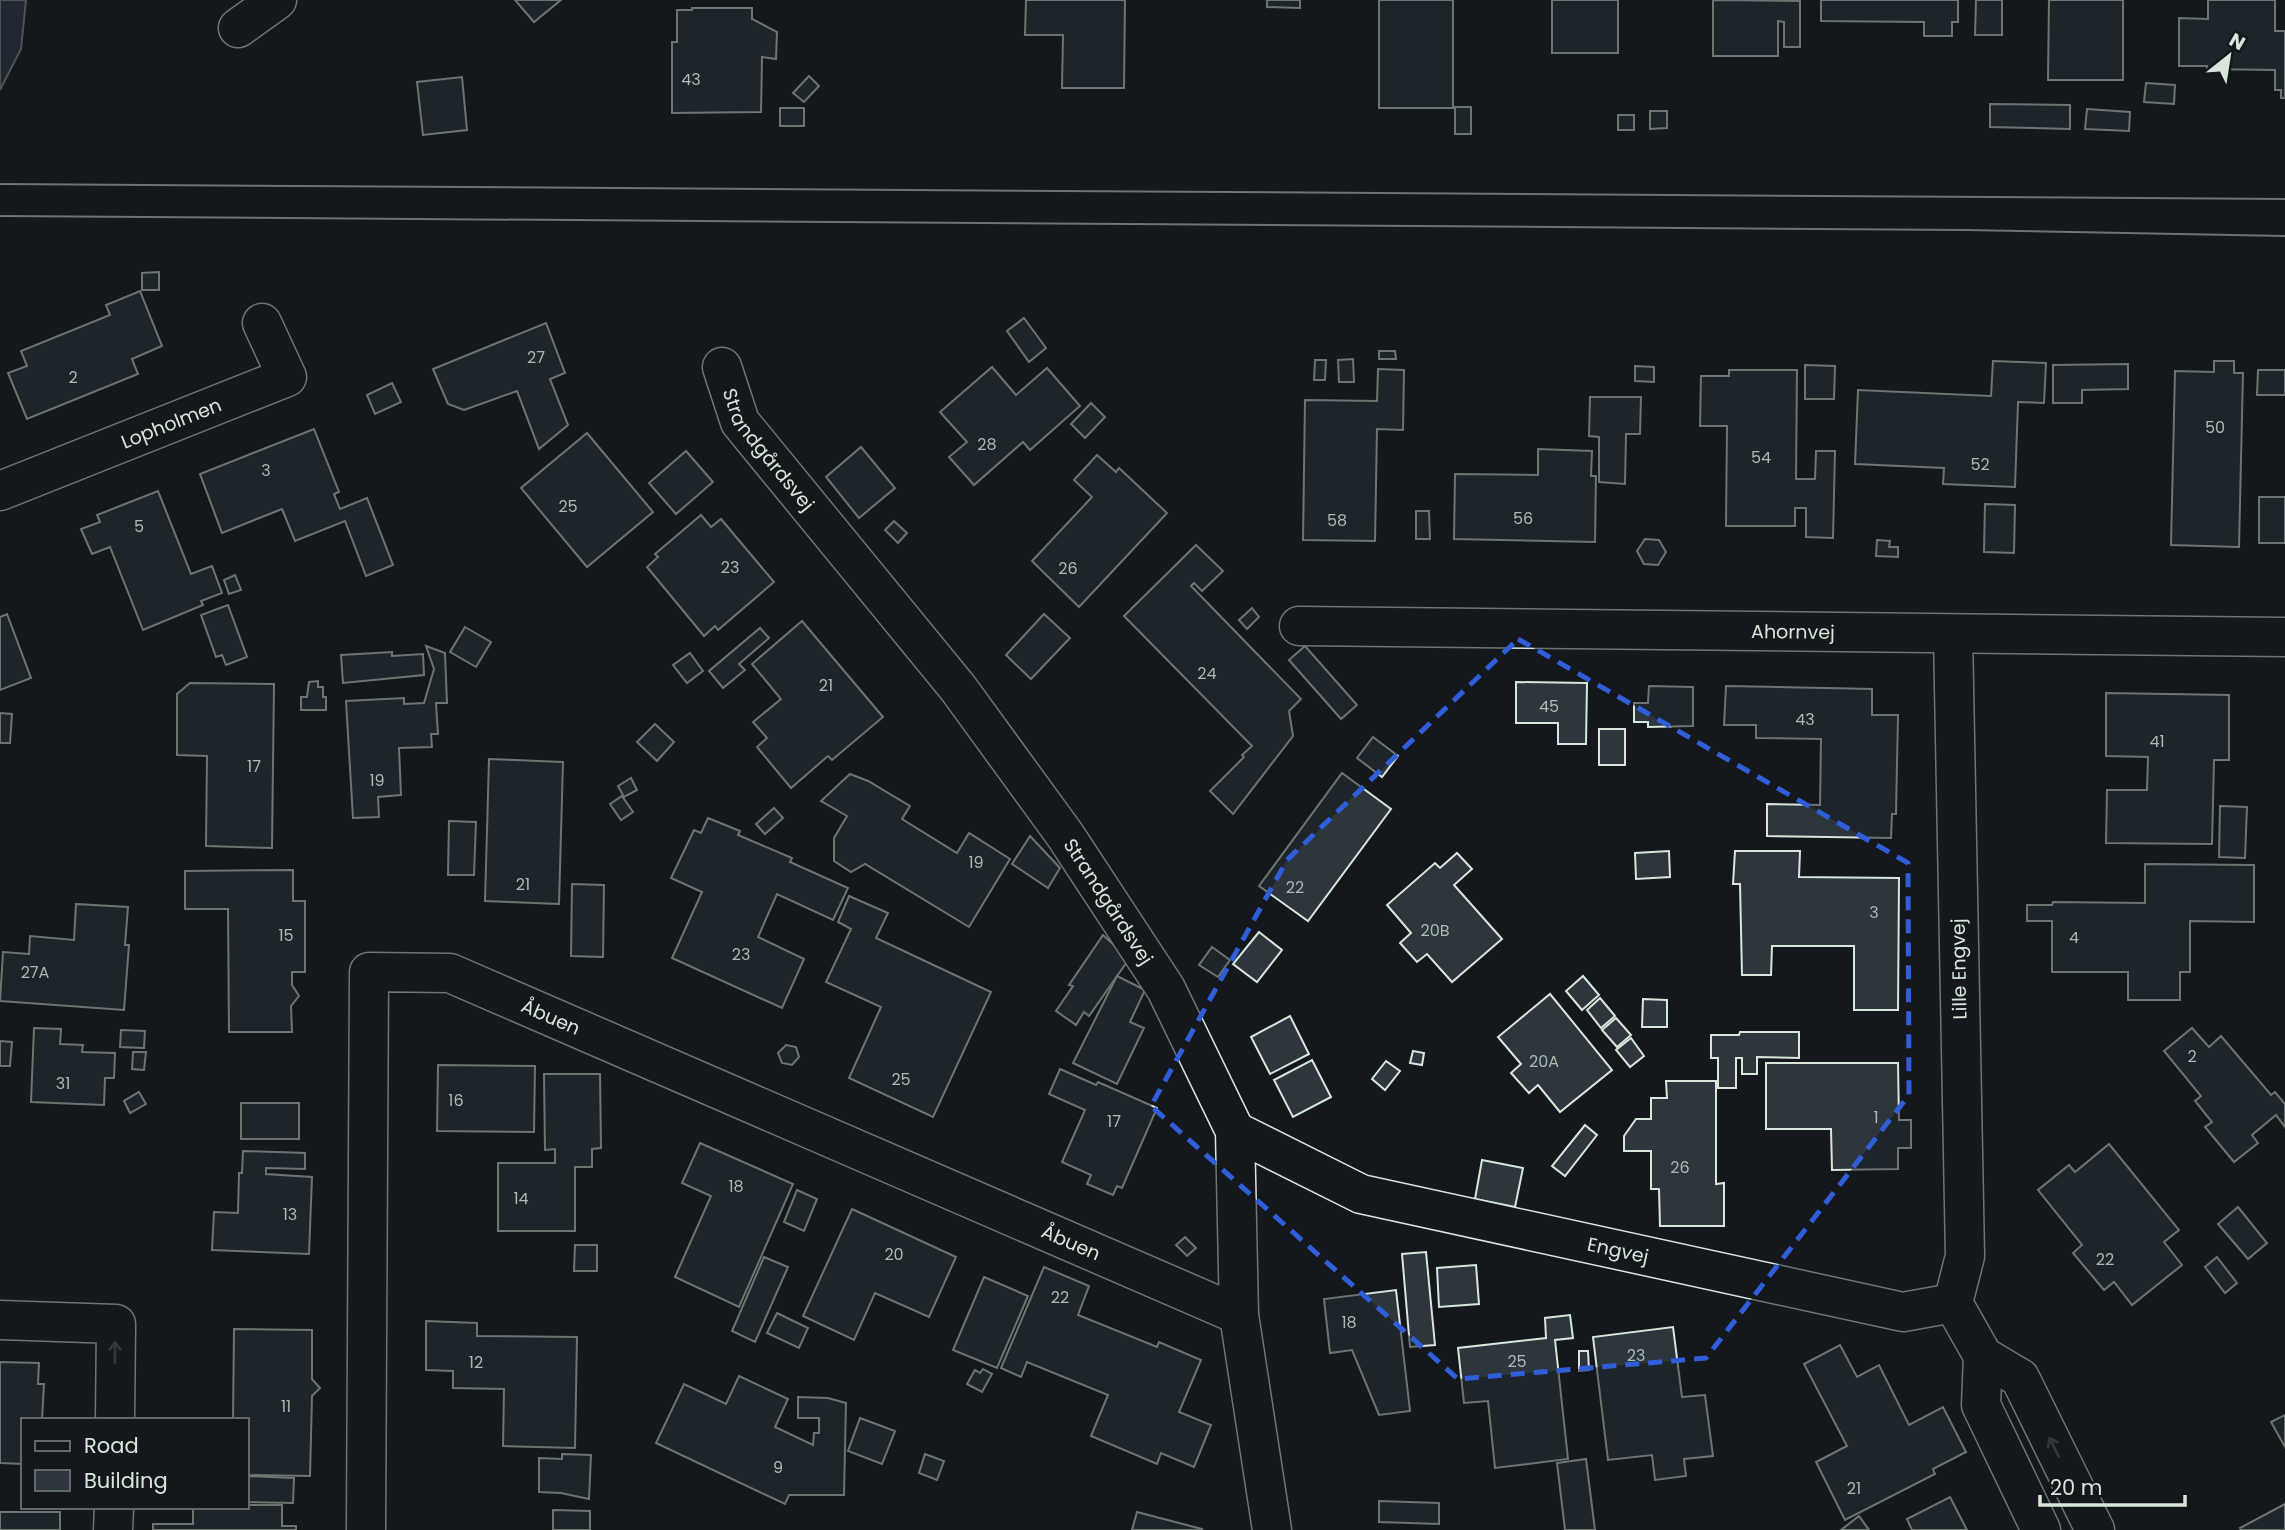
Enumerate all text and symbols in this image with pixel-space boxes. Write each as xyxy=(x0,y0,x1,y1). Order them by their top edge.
north arrow xyxy=(2194,21,2264,91)
text: N xyxy=(2224,26,2250,57)
house number: 43 xyxy=(681,68,701,91)
house number: 27 xyxy=(527,346,545,369)
house number: 2 xyxy=(68,366,78,389)
street label: Strandgårdsvej xyxy=(716,385,821,516)
street label: Lopholmen xyxy=(117,391,225,455)
house number: 50 xyxy=(2205,416,2225,439)
house number: 28 xyxy=(977,433,997,456)
house number: 54 xyxy=(1751,446,1771,469)
house number: 52 xyxy=(1970,453,1990,476)
house number: 3 xyxy=(261,459,271,482)
house number: 25 xyxy=(558,495,578,518)
house number: 56 xyxy=(1513,507,1533,530)
house number: 58 xyxy=(1327,509,1347,532)
house number: 5 xyxy=(134,515,144,538)
house number: 23 xyxy=(721,556,739,579)
house number: 26 xyxy=(1058,557,1078,580)
street label: Ahornvej xyxy=(1751,618,1835,645)
house number: 24 xyxy=(1197,662,1217,685)
house number: 21 xyxy=(819,674,833,697)
house number: 45 xyxy=(1539,695,1559,718)
house number: 43 xyxy=(1795,708,1815,731)
house number: 41 xyxy=(2149,730,2165,753)
house number: 17 xyxy=(247,755,261,778)
house number: 19 xyxy=(369,769,385,792)
street label: Strandgårdsvej xyxy=(1057,833,1160,970)
house number: 19 xyxy=(968,851,984,874)
house number: 21 xyxy=(516,873,530,896)
house number: 22 xyxy=(1286,876,1304,899)
house number: 3 xyxy=(1869,901,1879,924)
street label: Lille Engvej xyxy=(1945,918,1973,1020)
house number: 20B xyxy=(1420,919,1450,942)
house number: 15 xyxy=(278,924,294,947)
house number: 4 xyxy=(2069,926,2079,949)
house number: 23 xyxy=(732,943,750,966)
house number: 27A xyxy=(21,961,50,984)
street label: Åbuen xyxy=(517,992,585,1041)
house number: 2 xyxy=(2187,1045,2197,1068)
house number: 20A xyxy=(1529,1050,1559,1073)
house number: 25 xyxy=(891,1068,911,1091)
house number: 31 xyxy=(56,1072,70,1095)
house number: 16 xyxy=(448,1089,464,1112)
house number: 1 xyxy=(1873,1106,1879,1129)
house number: 17 xyxy=(1107,1110,1121,1133)
house number: 26 xyxy=(1670,1156,1690,1179)
house number: 18 xyxy=(728,1175,744,1198)
house number: 14 xyxy=(513,1187,529,1210)
house number: 13 xyxy=(283,1203,297,1226)
street label: Åbuen xyxy=(1037,1218,1105,1267)
street label: Engvej xyxy=(1585,1230,1651,1270)
house number: 20 xyxy=(884,1243,904,1266)
house number: 22 xyxy=(2096,1248,2114,1271)
house number: 22 xyxy=(1051,1286,1069,1309)
house number: 18 xyxy=(1341,1311,1357,1334)
one-way arrow xyxy=(109,1340,122,1363)
house number: 23 xyxy=(1627,1344,1645,1367)
house number: 25 xyxy=(1507,1350,1527,1373)
house number: 12 xyxy=(469,1351,483,1374)
house number: 11 xyxy=(281,1395,291,1418)
legend xyxy=(21,1418,248,1509)
text: Road xyxy=(84,1431,139,1460)
one-way arrow xyxy=(2047,1437,2061,1458)
house number: 9 xyxy=(773,1456,783,1479)
scale bar xyxy=(2040,1464,2185,1508)
text: Building xyxy=(84,1466,168,1495)
text: 20 m xyxy=(2050,1473,2103,1502)
house number: 21 xyxy=(1847,1477,1861,1500)

